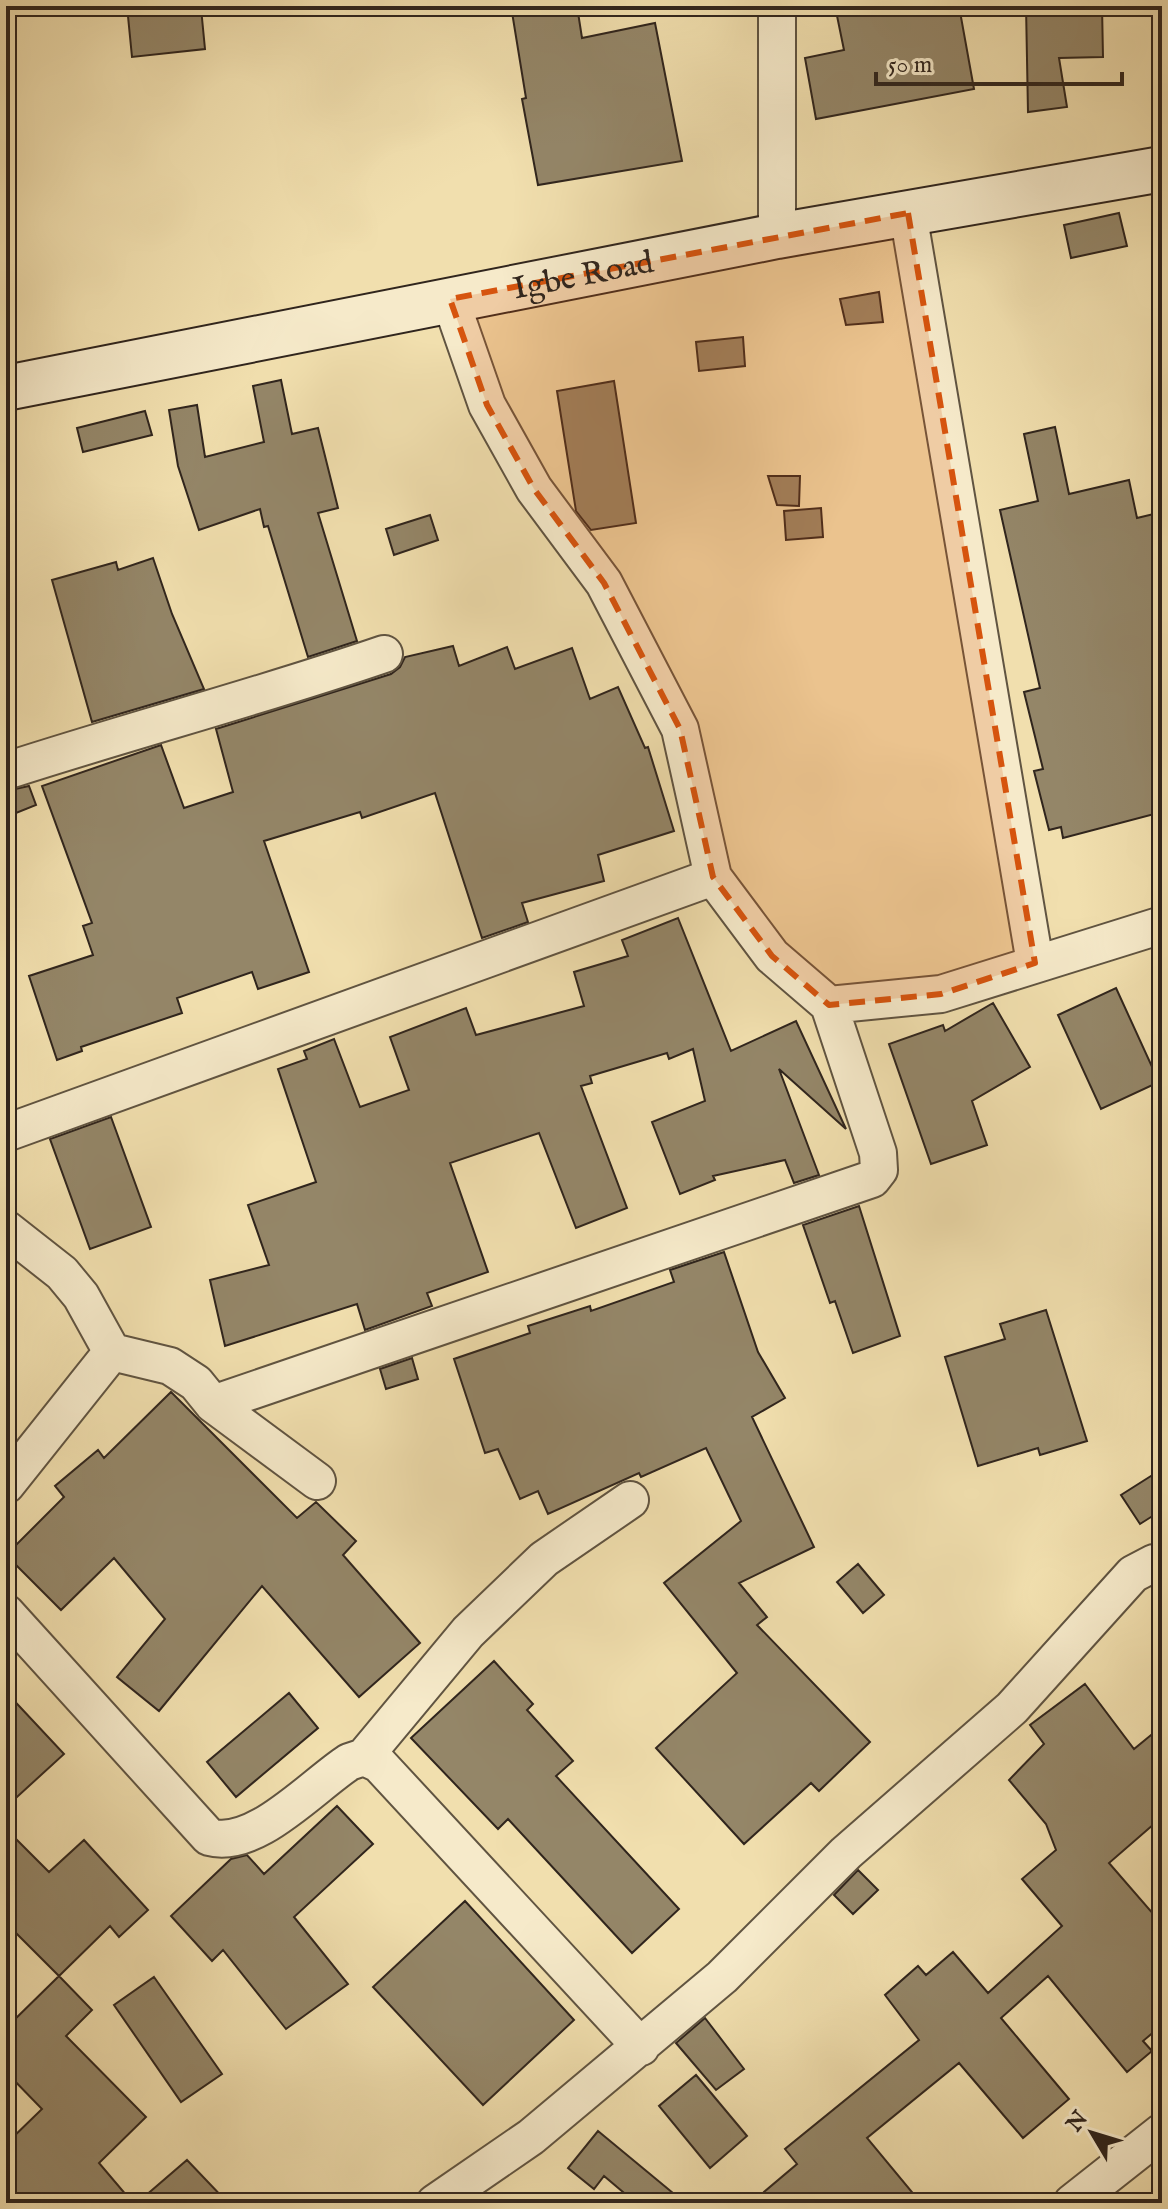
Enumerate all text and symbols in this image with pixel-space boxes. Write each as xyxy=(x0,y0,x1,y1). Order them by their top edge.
scale bar xyxy=(876,36,1122,86)
text: 50 m xyxy=(888,50,932,81)
street label: Igbe Road xyxy=(510,243,658,311)
north arrow xyxy=(1052,2093,1132,2173)
text: N xyxy=(1060,2106,1095,2139)

